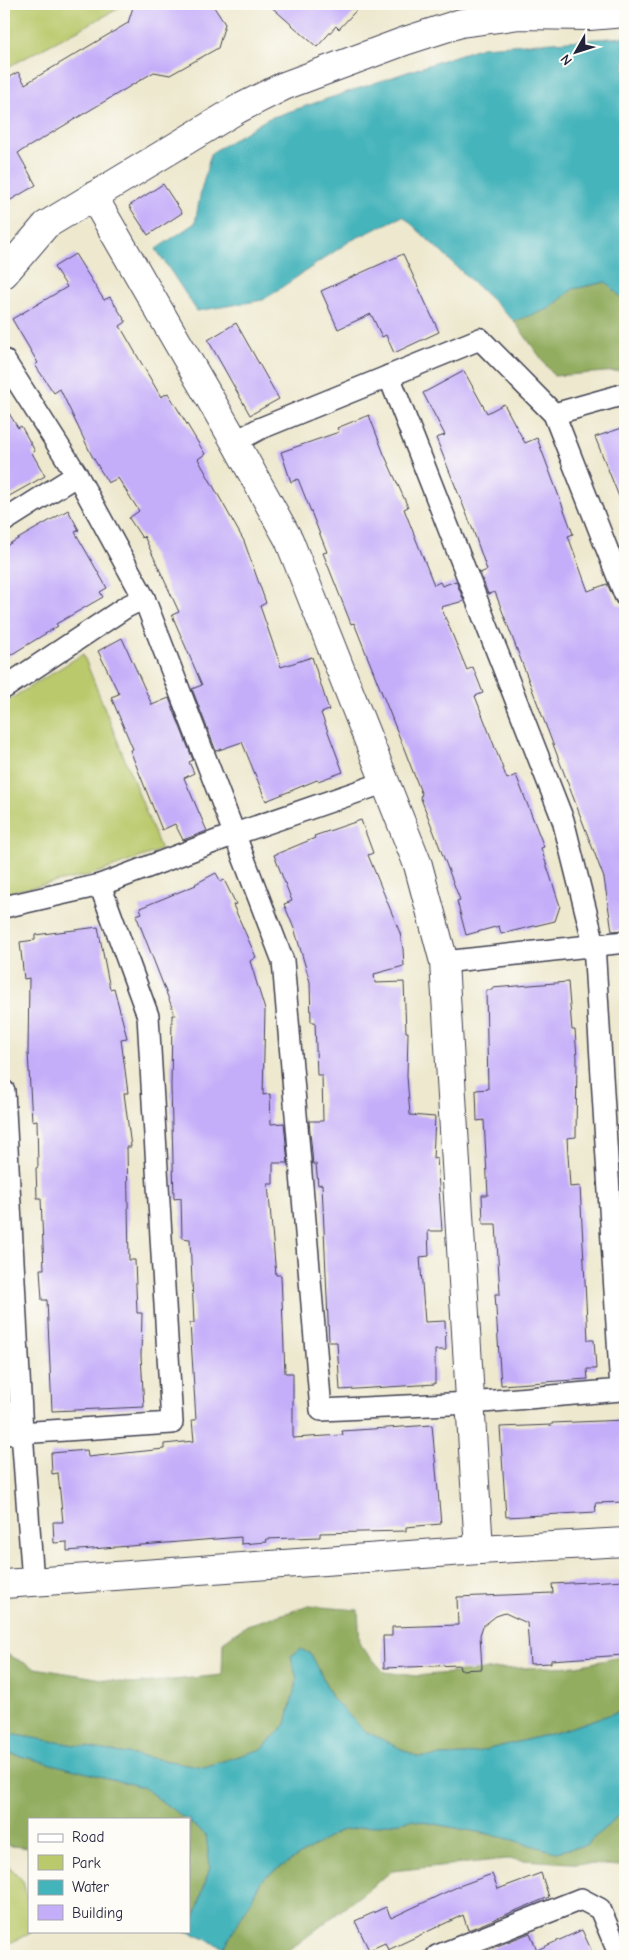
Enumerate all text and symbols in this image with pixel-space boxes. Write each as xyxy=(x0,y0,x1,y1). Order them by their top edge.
north arrow xyxy=(552,28,602,78)
text: N xyxy=(557,51,576,69)
legend xyxy=(28,1818,190,1932)
text: Road xyxy=(72,1828,104,1846)
text: Park xyxy=(72,1854,101,1872)
text: Water xyxy=(72,1878,109,1896)
text: Building xyxy=(72,1904,123,1922)

